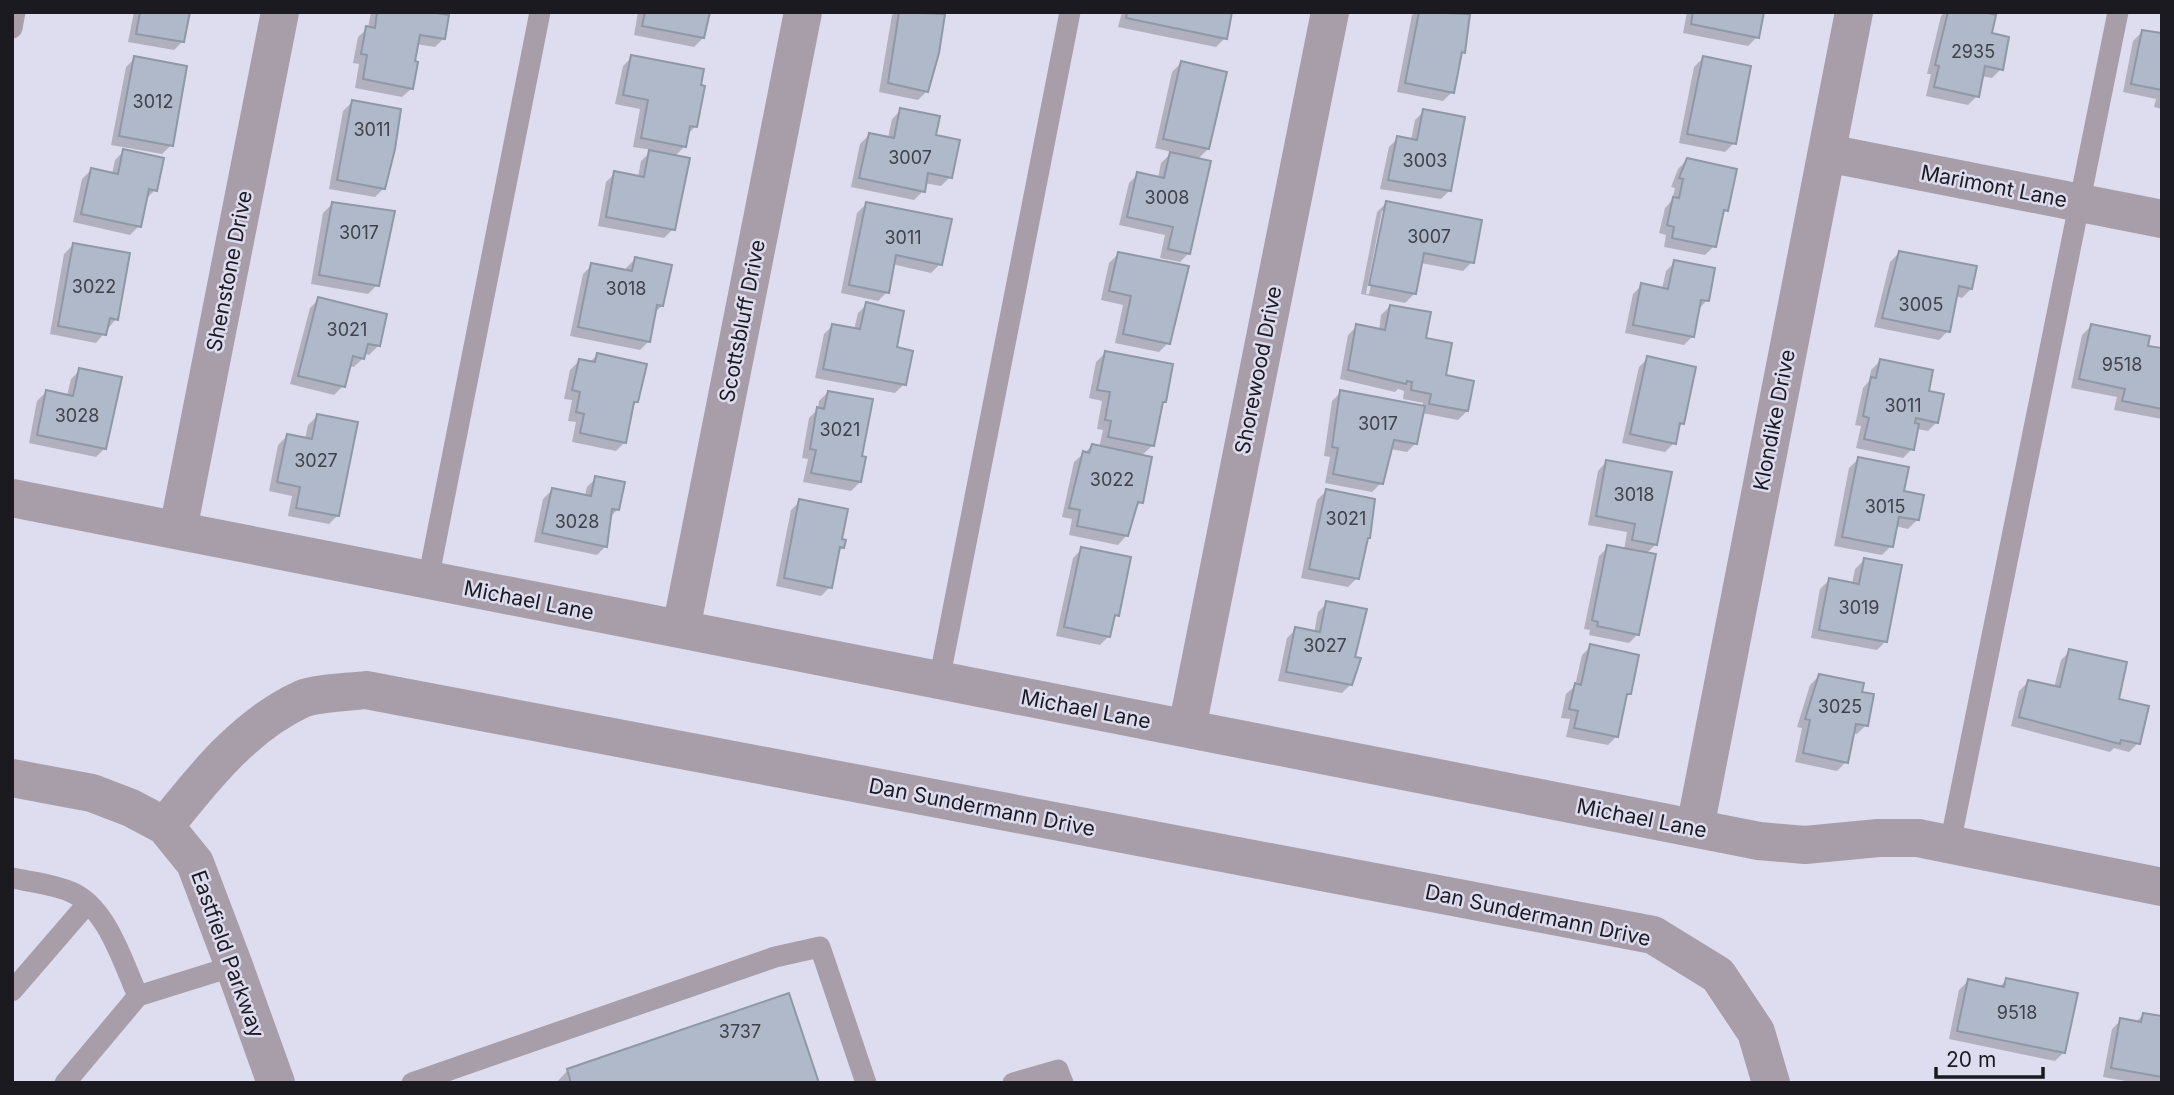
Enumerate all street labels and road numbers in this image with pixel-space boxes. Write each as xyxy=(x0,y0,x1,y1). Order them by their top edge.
street label: Marimont Lane xyxy=(1919,160,2069,212)
street label: Shenstone Drive xyxy=(201,188,257,354)
street label: Scottsbluff Drive xyxy=(714,237,770,405)
street label: Shorewood Drive xyxy=(1229,284,1287,456)
street label: Klondike Drive xyxy=(1748,347,1800,493)
street label: Michael Lane xyxy=(462,575,596,625)
street label: Michael Lane xyxy=(1019,684,1153,734)
street label: Dan Sundermann Drive xyxy=(867,773,1097,841)
street label: Michael Lane xyxy=(1575,793,1709,843)
street label: Eastfield Parkway xyxy=(186,867,270,1041)
street label: Dan Sundermann Drive xyxy=(1423,879,1653,951)

